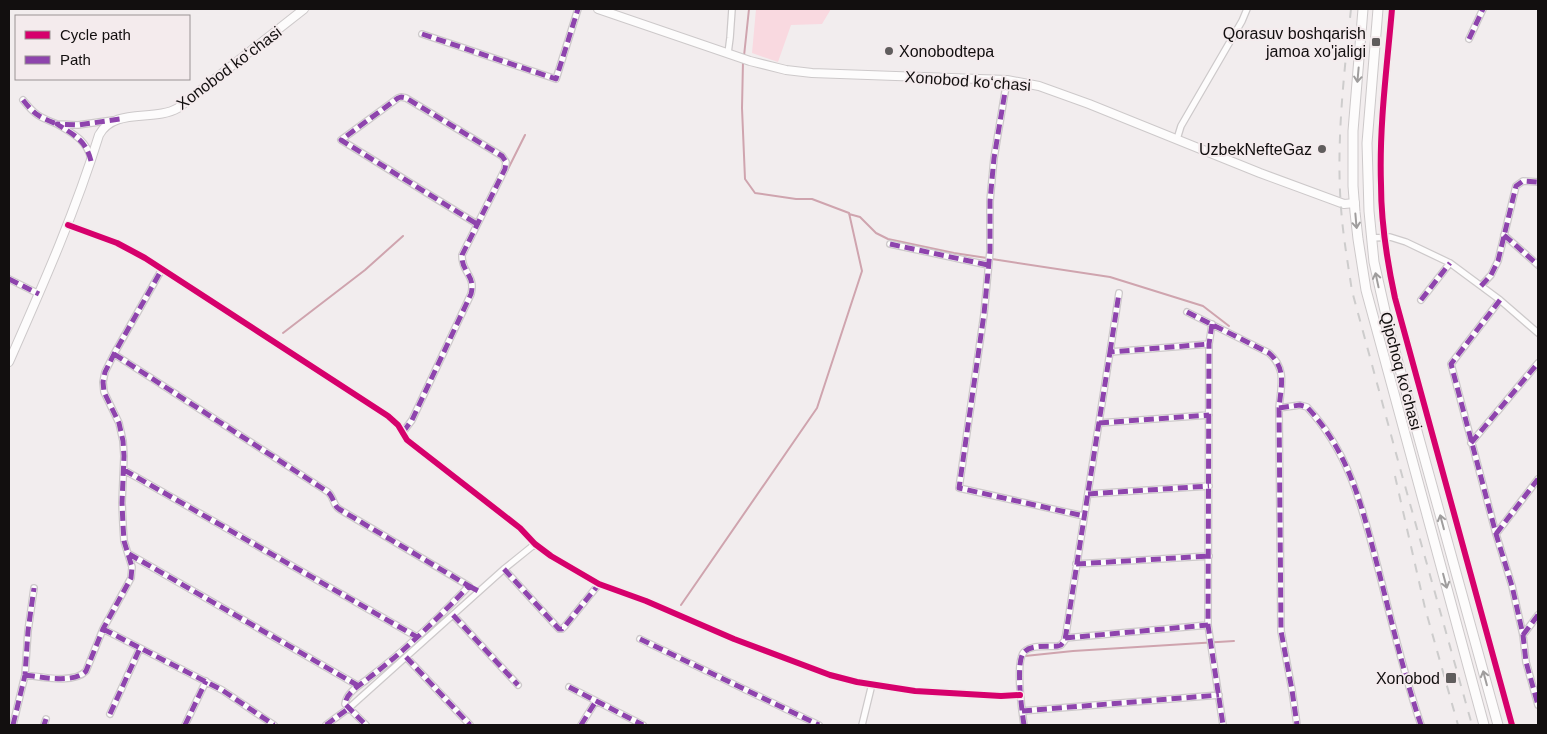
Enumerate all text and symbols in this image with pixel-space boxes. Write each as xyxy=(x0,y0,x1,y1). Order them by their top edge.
legend xyxy=(15,15,190,80)
street label: Xonobod koʻchasi xyxy=(173,23,285,113)
place label: Qorasuv boshqarish jamoa xo'jaligi xyxy=(1223,25,1366,60)
text: Cycle path xyxy=(60,26,131,43)
marker: Qorasuv boshqarish jamoa xo'jaligi xyxy=(1370,36,1382,48)
place label: Xonobodtepa xyxy=(899,43,994,60)
marker: Xonobodtepa xyxy=(883,45,895,57)
text: Path xyxy=(60,51,91,68)
one-way arrow xyxy=(1353,66,1363,82)
street label: Xonobod koʻchasi xyxy=(904,68,1032,94)
place label: UzbekNefteGaz xyxy=(1199,141,1312,158)
marker: UzbekNefteGaz xyxy=(1316,143,1328,155)
one-way arrow xyxy=(1351,213,1361,229)
one-way arrow xyxy=(1372,272,1382,288)
street label: Qipchoq ko'chasi xyxy=(1377,310,1425,432)
one-way arrow xyxy=(1436,514,1446,530)
one-way arrow xyxy=(1440,573,1450,589)
place label: Xonobod xyxy=(1376,670,1440,687)
marker: Xonobod xyxy=(1444,671,1458,685)
one-way arrow xyxy=(1479,671,1489,687)

